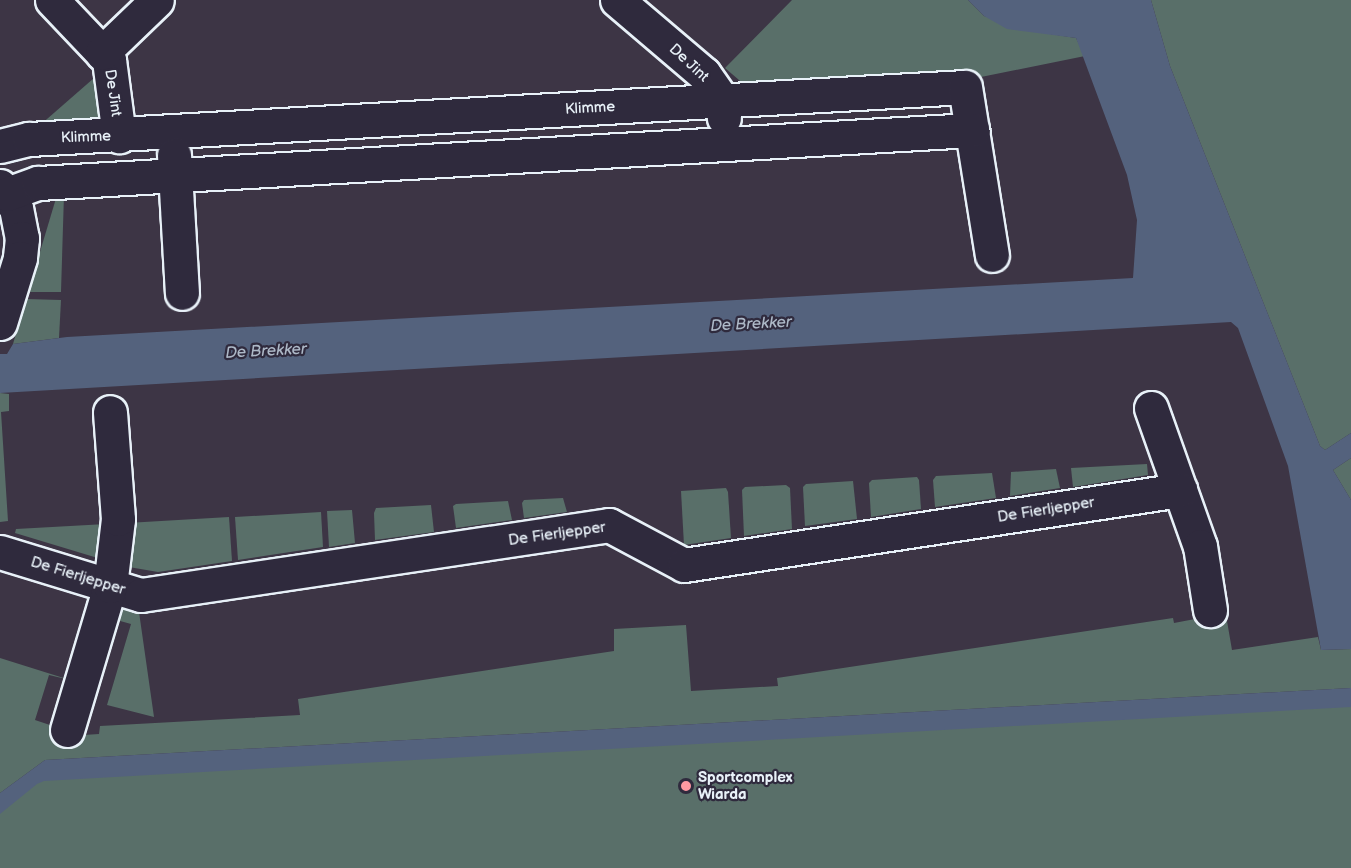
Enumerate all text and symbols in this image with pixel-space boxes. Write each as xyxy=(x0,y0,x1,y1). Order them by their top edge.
street label: De Jint xyxy=(665,40,713,86)
street label: De Jint xyxy=(101,68,125,118)
street label: Klimme xyxy=(564,98,616,118)
street label: Klimme xyxy=(61,127,111,147)
water label: De Brekker xyxy=(710,313,792,337)
water label: De Brekker xyxy=(225,340,307,364)
street label: De Fierljepper xyxy=(996,493,1096,527)
street label: De Fierljepper xyxy=(507,518,607,550)
street label: De Fierljepper xyxy=(29,553,127,599)
place label: Sportcomplex Wiarda xyxy=(698,768,792,803)
marker: Sportcomplex Wiarda xyxy=(679,779,693,793)

